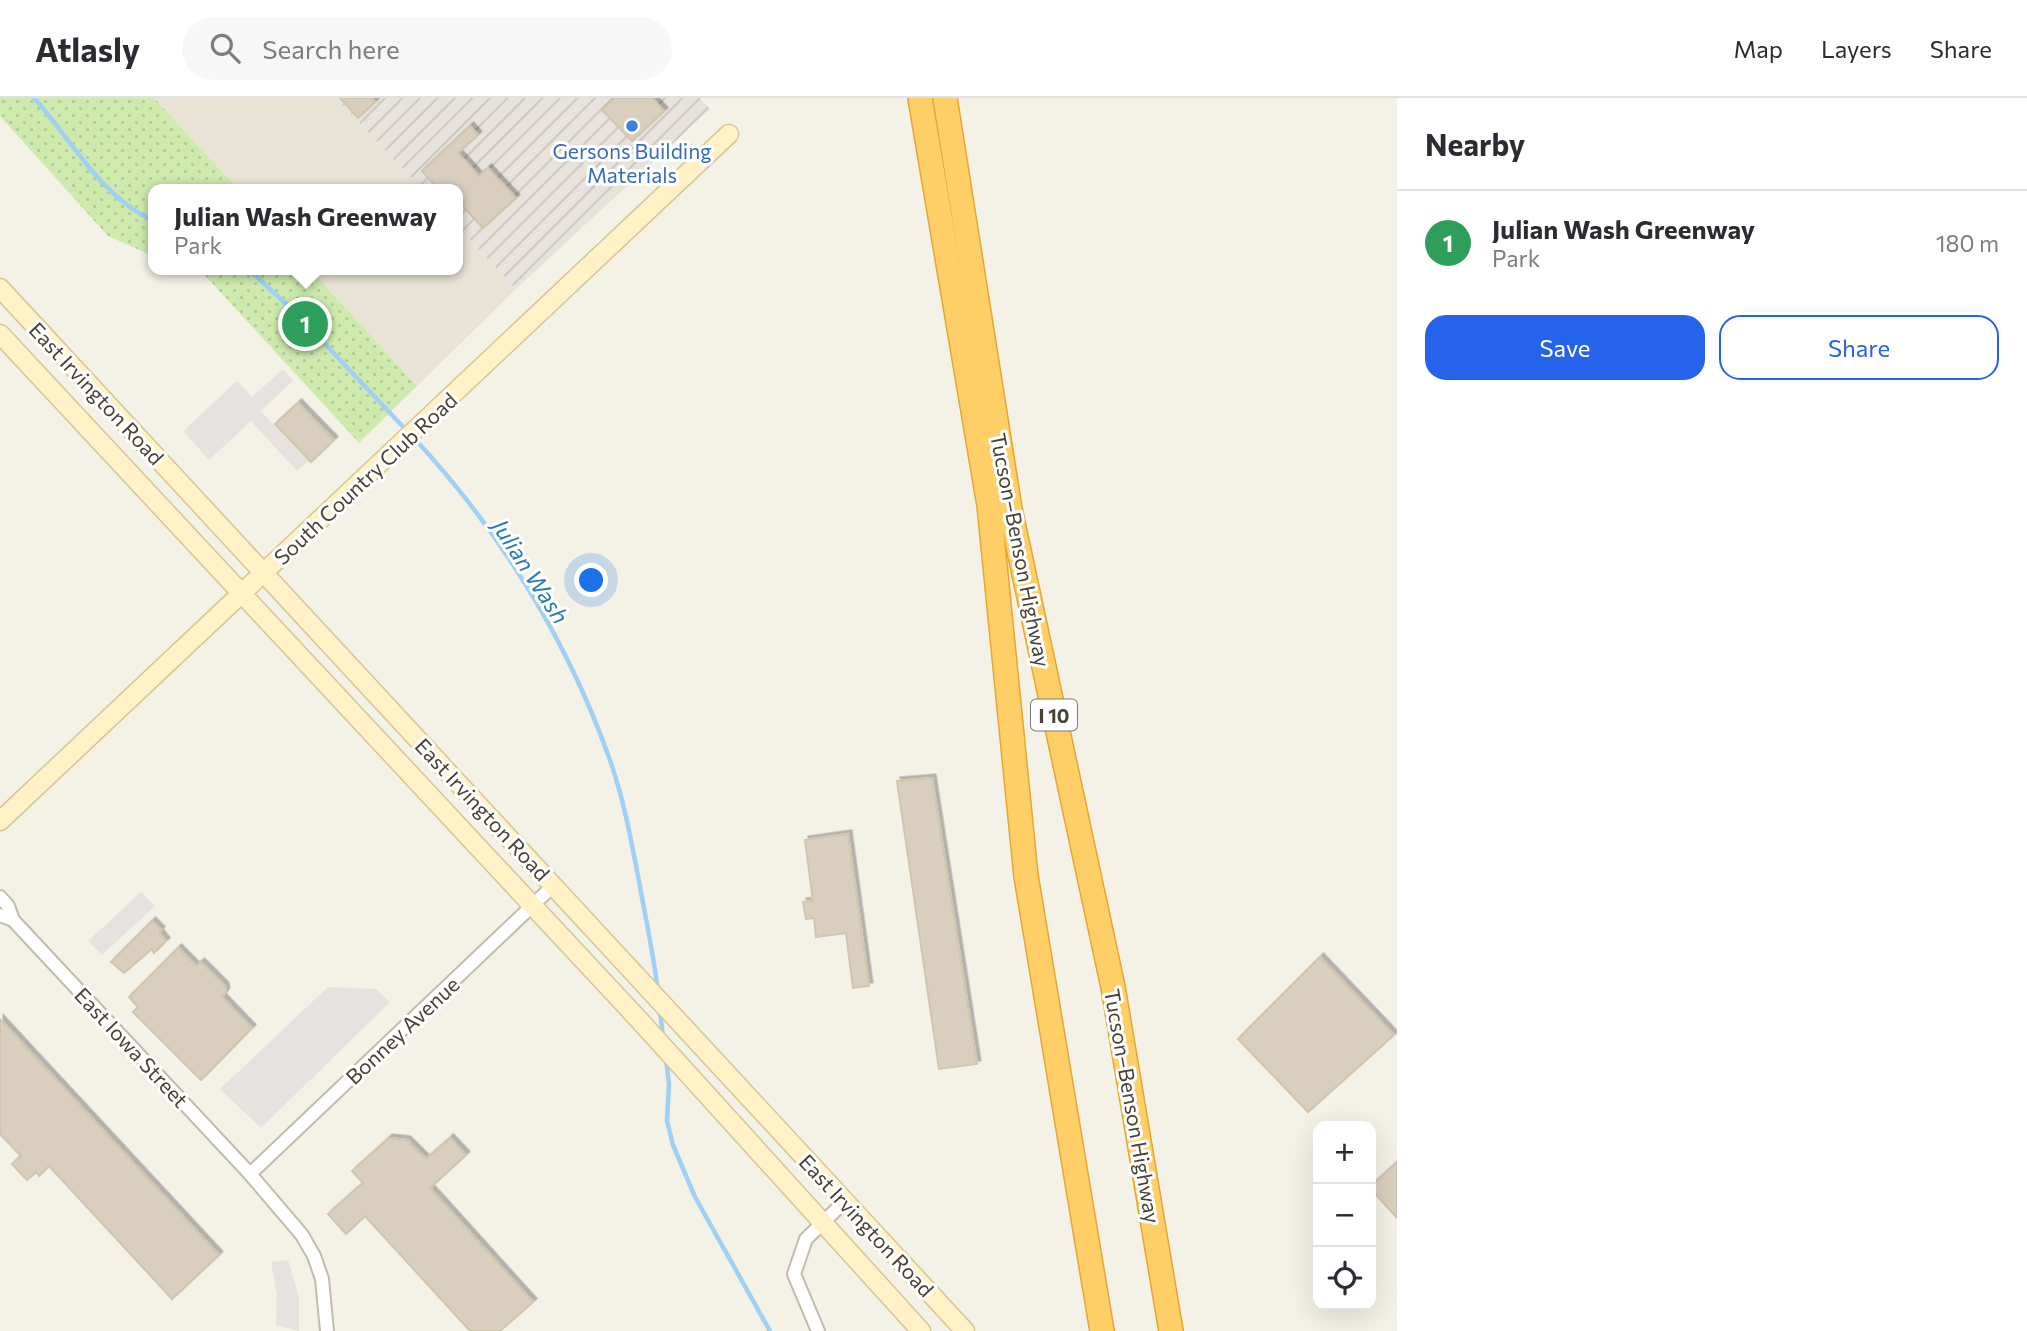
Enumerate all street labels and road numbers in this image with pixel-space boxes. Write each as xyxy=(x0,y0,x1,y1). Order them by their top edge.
street label: East Irvington Road xyxy=(25,317,169,469)
street label: South Country Club Road xyxy=(268,387,462,569)
street label: Tucson–Benson Highway xyxy=(986,431,1056,669)
road number: I 10 xyxy=(1031,700,1077,730)
street label: East Irvington Road xyxy=(411,733,555,885)
street label: Bonney Avenue xyxy=(340,971,464,1089)
street label: East Iowa Street xyxy=(70,982,194,1112)
street label: Tucson–Benson Highway xyxy=(1100,987,1166,1225)
street label: East Irvington Road xyxy=(795,1149,939,1301)

